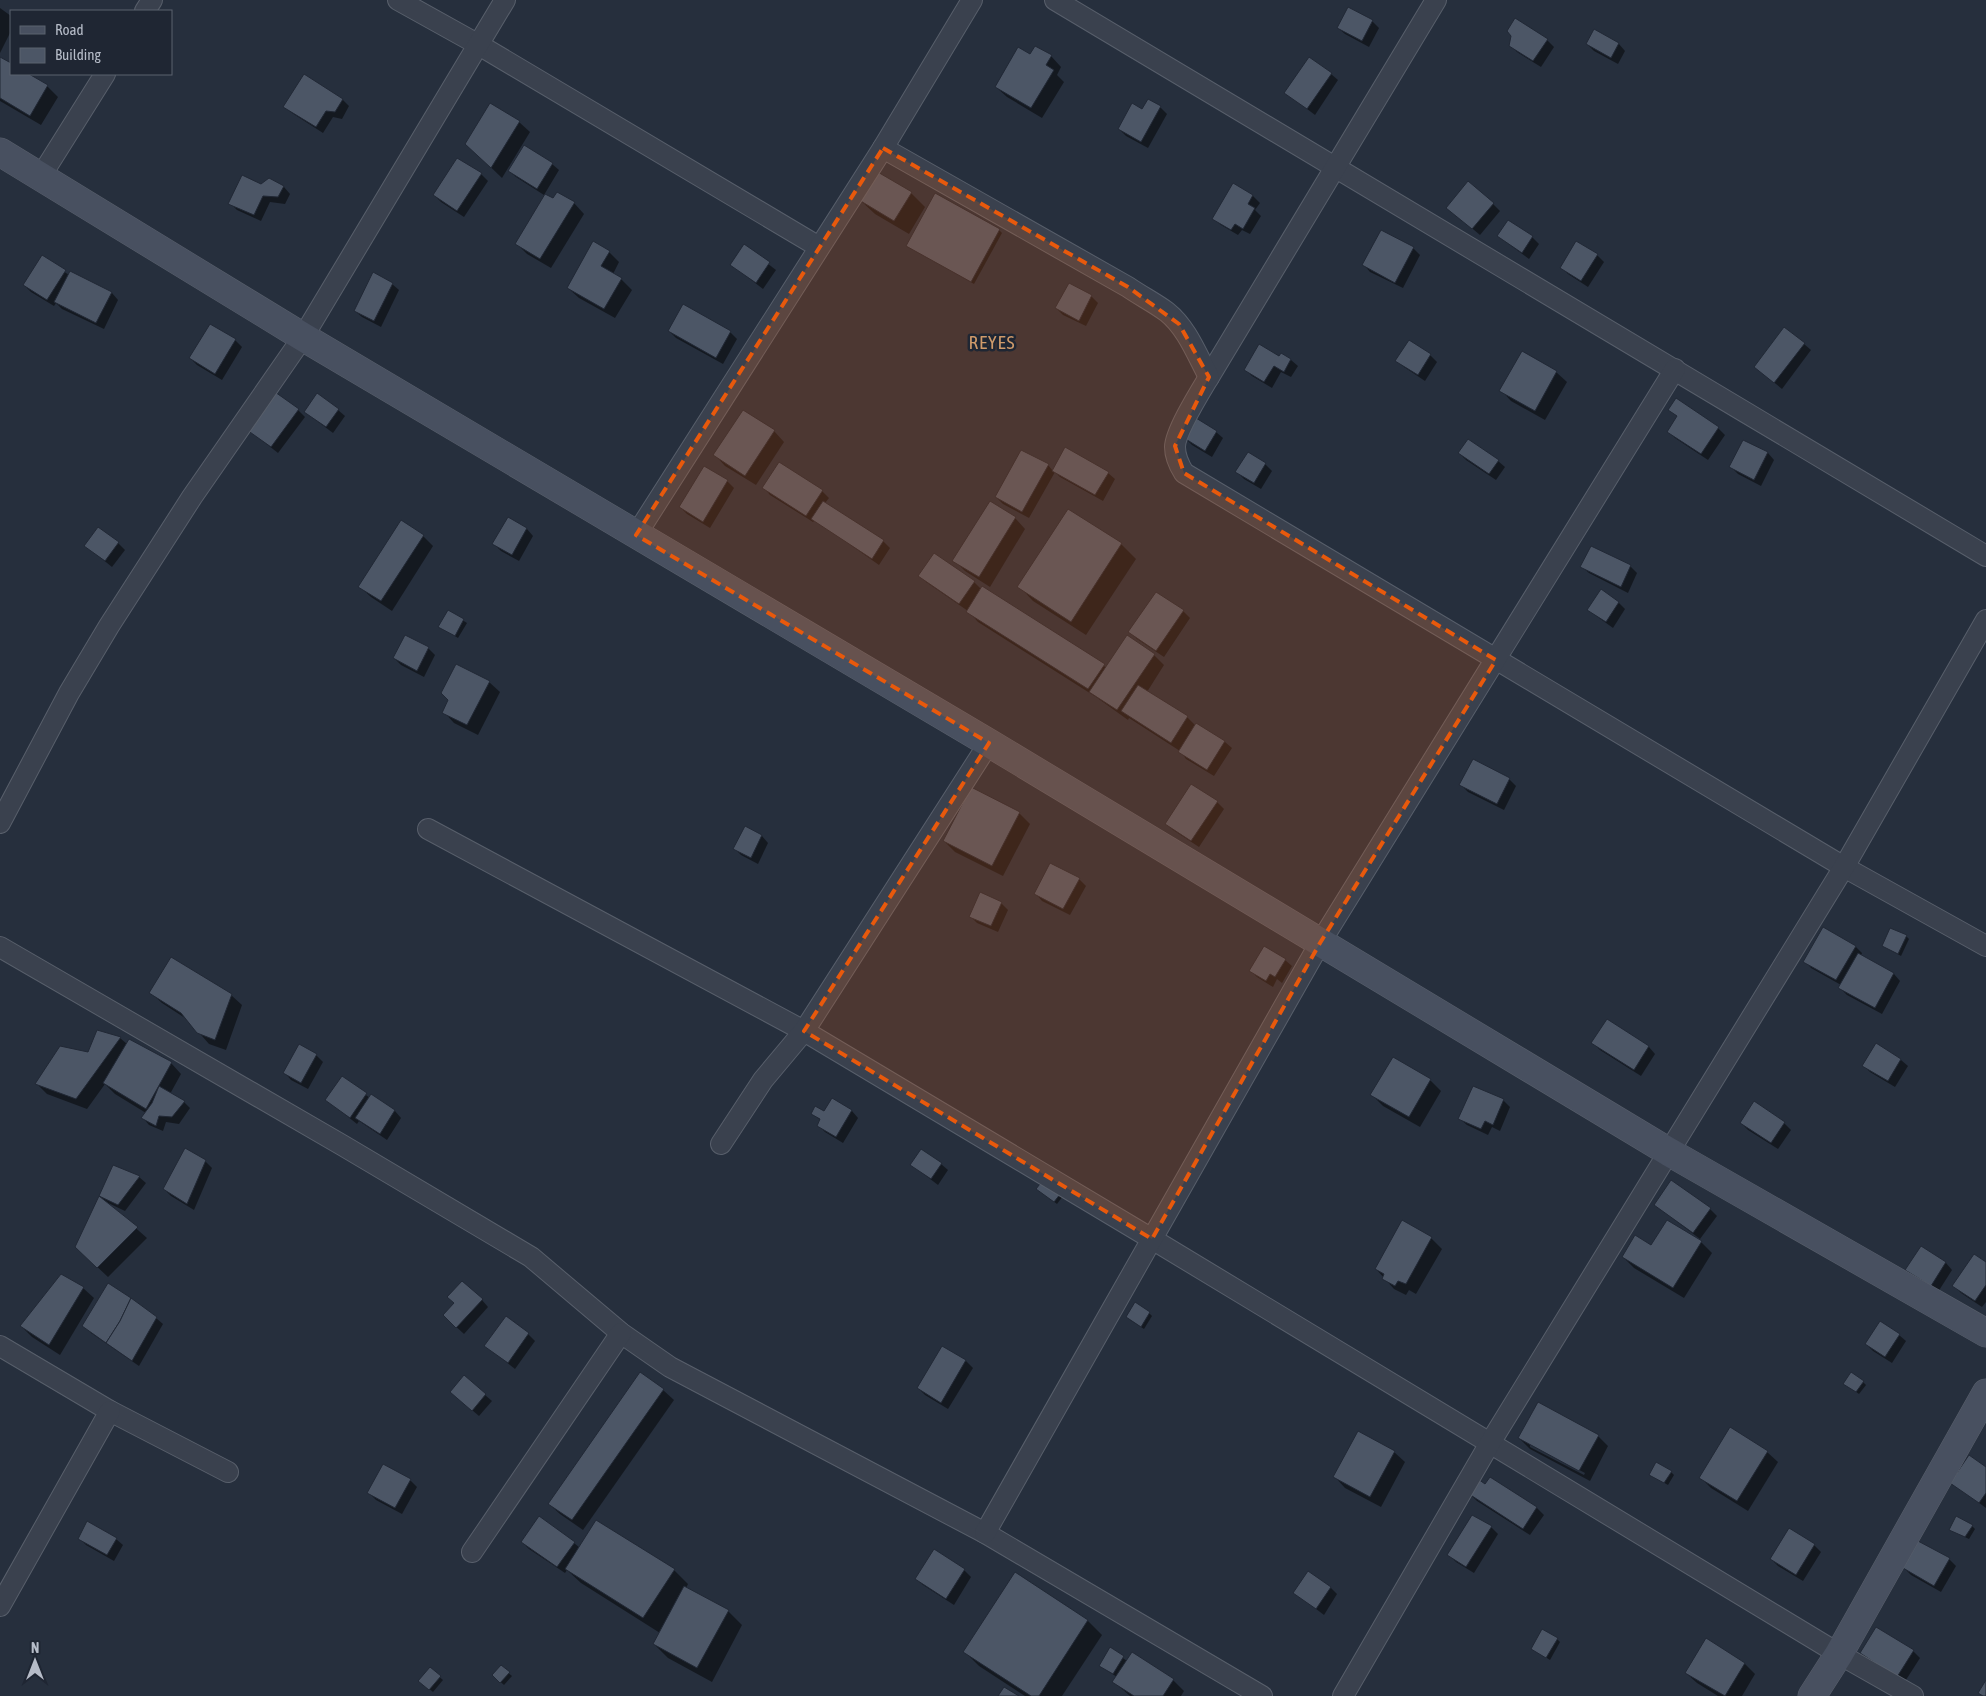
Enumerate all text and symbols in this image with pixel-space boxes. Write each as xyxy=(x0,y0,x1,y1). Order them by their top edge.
legend xyxy=(10,10,172,75)
text: Road xyxy=(55,21,84,38)
text: Building xyxy=(55,46,101,63)
district label: REYES xyxy=(968,331,1016,353)
north arrow xyxy=(10,1636,60,1686)
text: N xyxy=(31,1640,39,1656)

